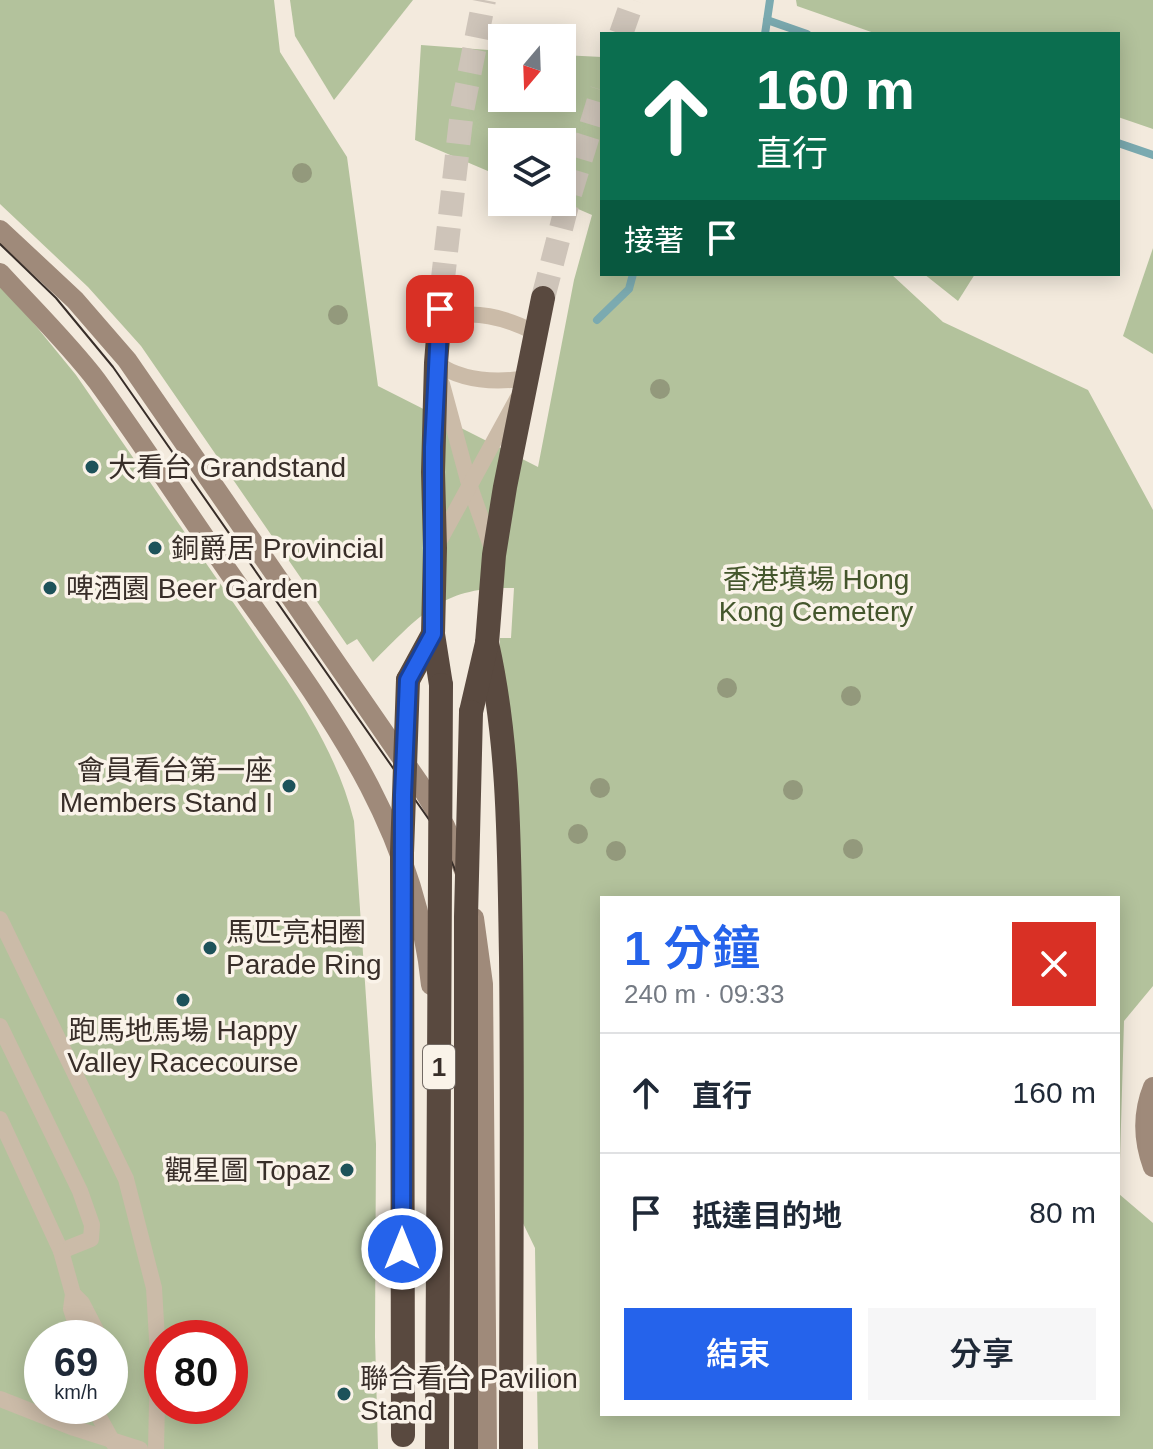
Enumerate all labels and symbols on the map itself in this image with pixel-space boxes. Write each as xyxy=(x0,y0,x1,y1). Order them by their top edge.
north arrow xyxy=(488,24,576,112)
pin xyxy=(406,275,474,343)
place label: 大看台 Grandstand xyxy=(108,452,346,483)
marker: 大看台 Grandstand xyxy=(83,458,101,476)
place label: 銅爵居 Provincial xyxy=(171,533,384,564)
marker: 銅爵居 Provincial xyxy=(146,539,164,557)
park label: 香港墳場 Hong Kong Cemetery xyxy=(719,564,913,627)
place label: 啤酒園 Beer Garden xyxy=(66,573,318,604)
marker: 啤酒園 Beer Garden xyxy=(41,579,59,597)
place label: 會員看台第一座 Members Stand I xyxy=(60,755,273,818)
marker: 會員看台第一座 Members Stand I xyxy=(280,777,298,795)
place label: 馬匹亮相圈 Parade Ring xyxy=(226,917,382,980)
marker: 馬匹亮相圈 Parade Ring xyxy=(201,939,219,957)
marker: 跑馬地馬場 Happy Valley Racecourse xyxy=(174,991,192,1009)
place label: 跑馬地馬場 Happy Valley Racecourse xyxy=(67,1015,299,1078)
road number: 1 xyxy=(423,1045,455,1089)
place label: 觀星圖 Topaz xyxy=(165,1155,331,1186)
marker: 觀星圖 Topaz xyxy=(338,1161,356,1179)
position arrow xyxy=(360,1207,444,1291)
speed limit sign: 80 xyxy=(144,1320,248,1424)
place label: 聯合看台 Pavilion Stand xyxy=(360,1363,578,1426)
marker: 聯合看台 Pavilion Stand xyxy=(335,1385,353,1403)

